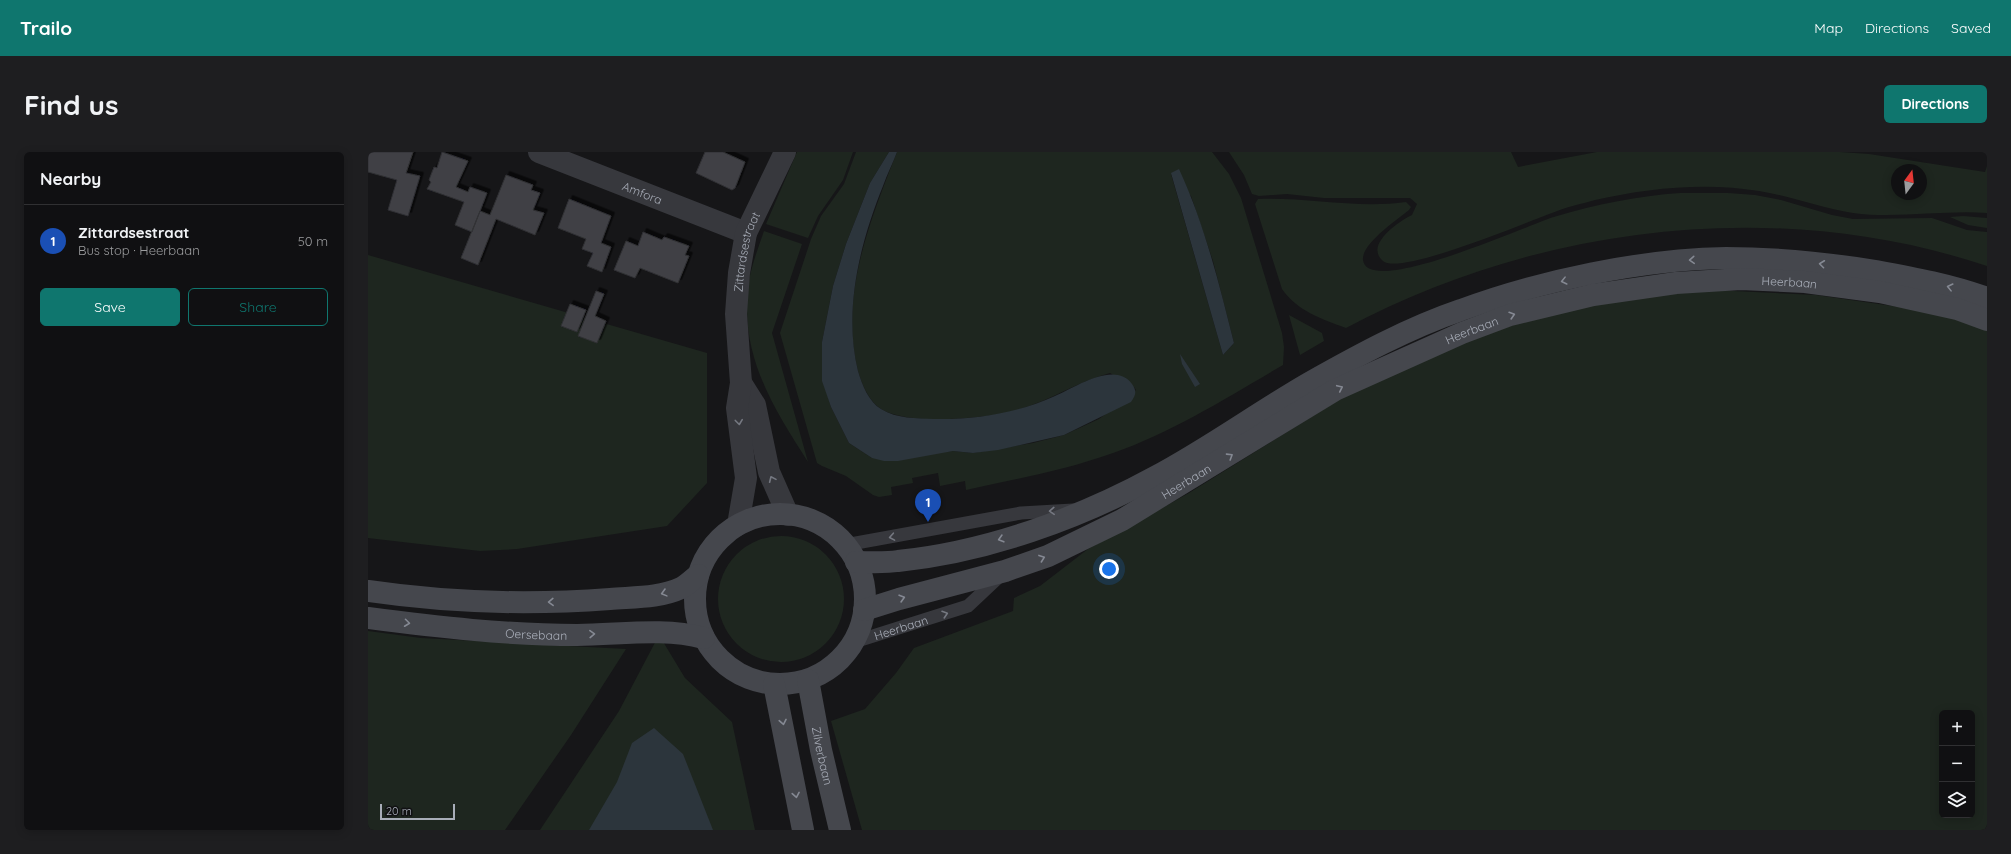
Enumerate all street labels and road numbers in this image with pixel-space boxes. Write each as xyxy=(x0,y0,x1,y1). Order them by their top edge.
street label: Amfora xyxy=(620,178,664,207)
street label: Zittardsestraat xyxy=(730,209,763,293)
street label: Heerbaan xyxy=(1761,272,1818,291)
street label: Heerbaan xyxy=(1443,313,1500,347)
street label: Heerbaan xyxy=(1158,460,1214,502)
street label: Heerbaan xyxy=(872,612,930,643)
street label: Oersebaan xyxy=(505,625,567,642)
street label: Zilverbaan xyxy=(809,725,836,786)

